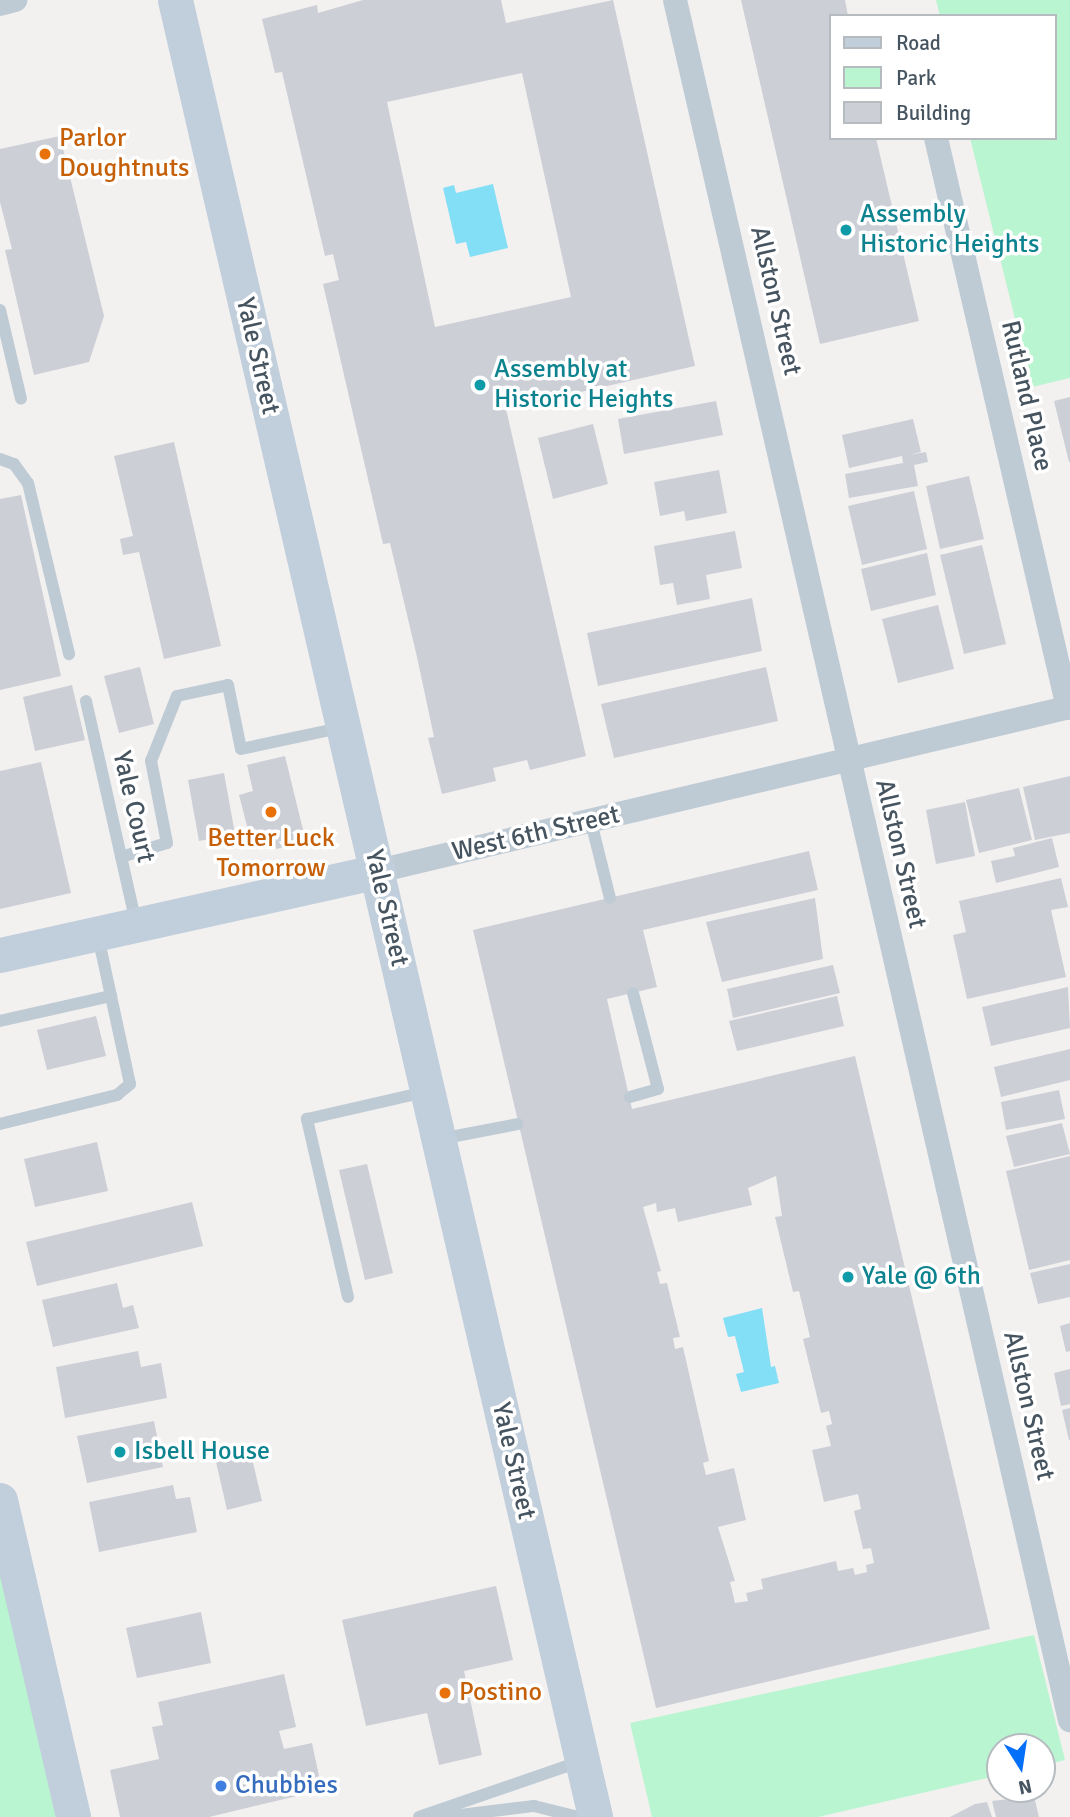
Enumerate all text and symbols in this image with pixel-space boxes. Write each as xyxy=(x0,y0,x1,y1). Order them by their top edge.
legend xyxy=(828,14,1056,140)
text: Road xyxy=(896,30,941,56)
text: Park xyxy=(896,65,936,91)
text: Building xyxy=(896,100,971,126)
place label: Parlor Doughtnuts xyxy=(59,123,189,184)
marker: Parlor Doughtnuts xyxy=(37,146,53,162)
place label: Assembly Historic Heights xyxy=(860,199,1039,260)
marker: Assembly Historic Heights xyxy=(838,222,854,238)
street label: Allston Street xyxy=(743,223,807,379)
street label: Yale Street xyxy=(228,295,286,417)
street label: Rutland Place xyxy=(994,318,1058,474)
place label: Assembly at Historic Heights xyxy=(494,354,673,416)
marker: Assembly at Historic Heights xyxy=(472,377,488,393)
street label: Yale Court xyxy=(105,748,161,866)
street label: Allston Street xyxy=(868,776,932,932)
street label: West 6th Street xyxy=(449,800,623,868)
marker: Better Luck Tomorrow xyxy=(263,804,279,820)
place label: Better Luck Tomorrow xyxy=(207,823,335,884)
street label: Yale Street xyxy=(357,847,415,969)
place label: Yale @ 6th xyxy=(862,1261,981,1293)
marker: Yale @ 6th xyxy=(840,1269,856,1285)
street label: Allston Street xyxy=(996,1328,1060,1484)
street label: Yale Street xyxy=(484,1400,542,1522)
place label: Isbell House xyxy=(134,1436,270,1468)
marker: Isbell House xyxy=(112,1444,128,1460)
place label: Postino xyxy=(459,1677,542,1709)
marker: Postino xyxy=(437,1685,453,1701)
north arrow xyxy=(986,1733,1056,1803)
place label: Chubbies xyxy=(235,1770,338,1802)
text: N xyxy=(1016,1773,1034,1800)
marker: Chubbies xyxy=(213,1778,229,1794)

